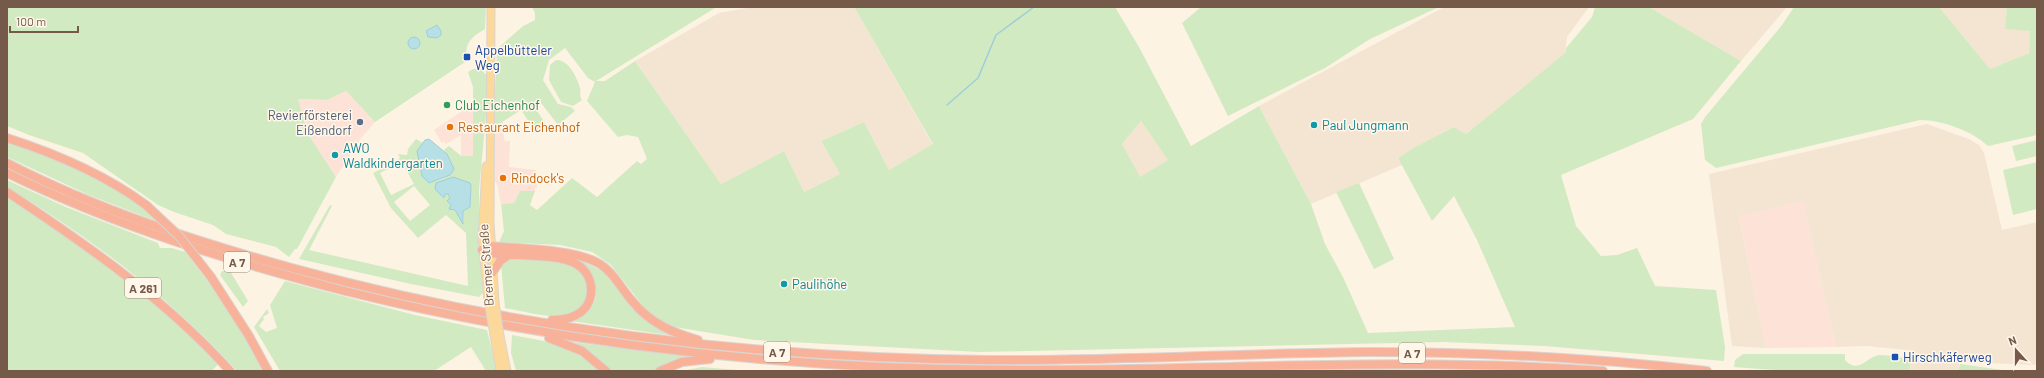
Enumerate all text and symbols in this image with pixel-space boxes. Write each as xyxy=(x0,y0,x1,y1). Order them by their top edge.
scale bar xyxy=(10,8,78,34)
text: 100 m xyxy=(16,14,46,28)
place label: Appelbütteler Weg xyxy=(475,42,552,73)
marker: Appelbütteler Weg xyxy=(462,52,472,62)
place label: Club Eichenhof xyxy=(455,97,540,113)
marker: Club Eichenhof xyxy=(442,100,452,110)
place label: Revierförsterei Eißendorf xyxy=(268,107,352,138)
marker: Revierförsterei Eißendorf xyxy=(355,117,365,127)
place label: Paul Jungmann xyxy=(1322,117,1409,133)
place label: Restaurant Eichenhof xyxy=(458,119,581,135)
marker: Paul Jungmann xyxy=(1309,120,1319,130)
marker: Restaurant Eichenhof xyxy=(445,122,455,132)
place label: AWO Waldkindergarten xyxy=(343,140,443,171)
marker: AWO Waldkindergarten xyxy=(330,150,340,160)
place label: Rindock's xyxy=(511,170,564,186)
marker: Rindock's xyxy=(498,173,508,183)
street label: Bremer Straße xyxy=(475,223,497,307)
road number: A 7 xyxy=(224,252,250,272)
place label: Paulihöhe xyxy=(792,276,847,292)
road number: A 261 xyxy=(125,278,161,298)
marker: Paulihöhe xyxy=(779,279,789,289)
north arrow xyxy=(1996,330,2036,370)
text: N xyxy=(2006,333,2018,348)
road number: A 7 xyxy=(764,342,790,362)
road number: A 7 xyxy=(1399,343,1425,363)
place label: Hirschkäferweg xyxy=(1903,349,1992,365)
marker: Hirschkäferweg xyxy=(1890,352,1900,362)

